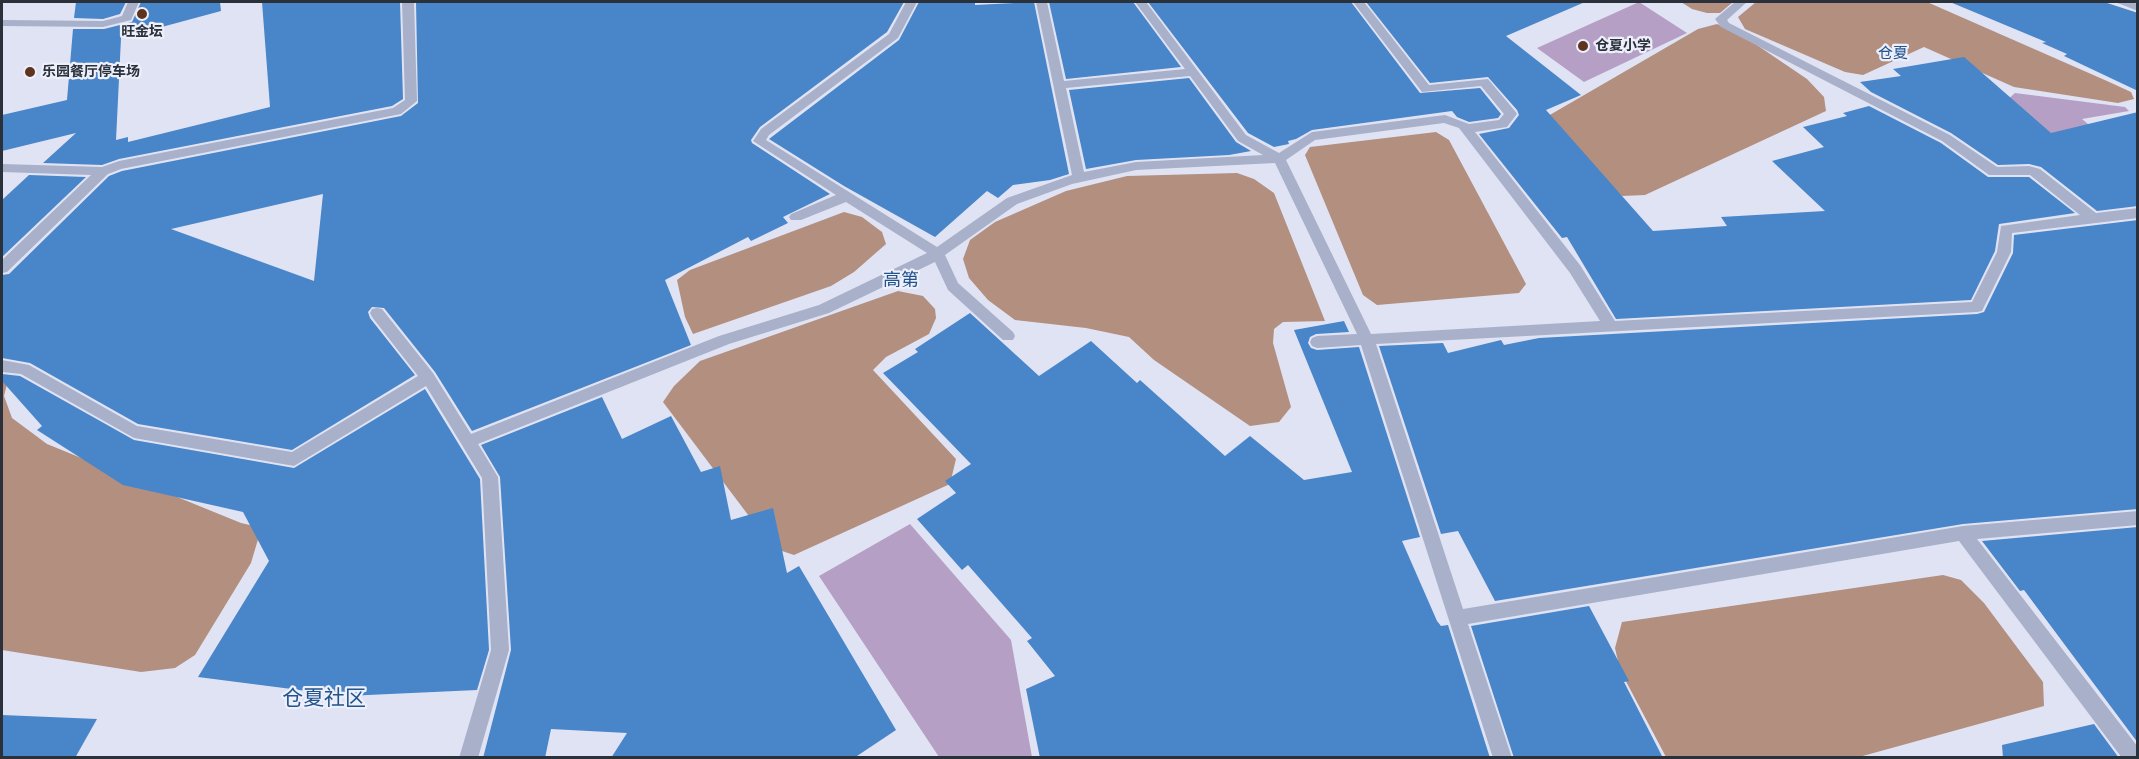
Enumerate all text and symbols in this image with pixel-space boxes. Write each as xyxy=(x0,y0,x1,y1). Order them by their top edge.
marker: 旺金坛 xyxy=(135,7,149,21)
place label: 旺金坛 xyxy=(121,24,163,40)
place label: 仓夏小学 xyxy=(1595,38,1651,54)
marker: 仓夏小学 xyxy=(1576,39,1590,53)
district label: 仓夏 xyxy=(1878,45,1908,63)
place label: 乐园餐厅停车场 xyxy=(42,64,140,80)
marker: 乐园餐厅停车场 xyxy=(23,65,37,79)
district label: 高第 xyxy=(883,270,919,292)
district label: 仓夏社区 xyxy=(282,686,366,712)

